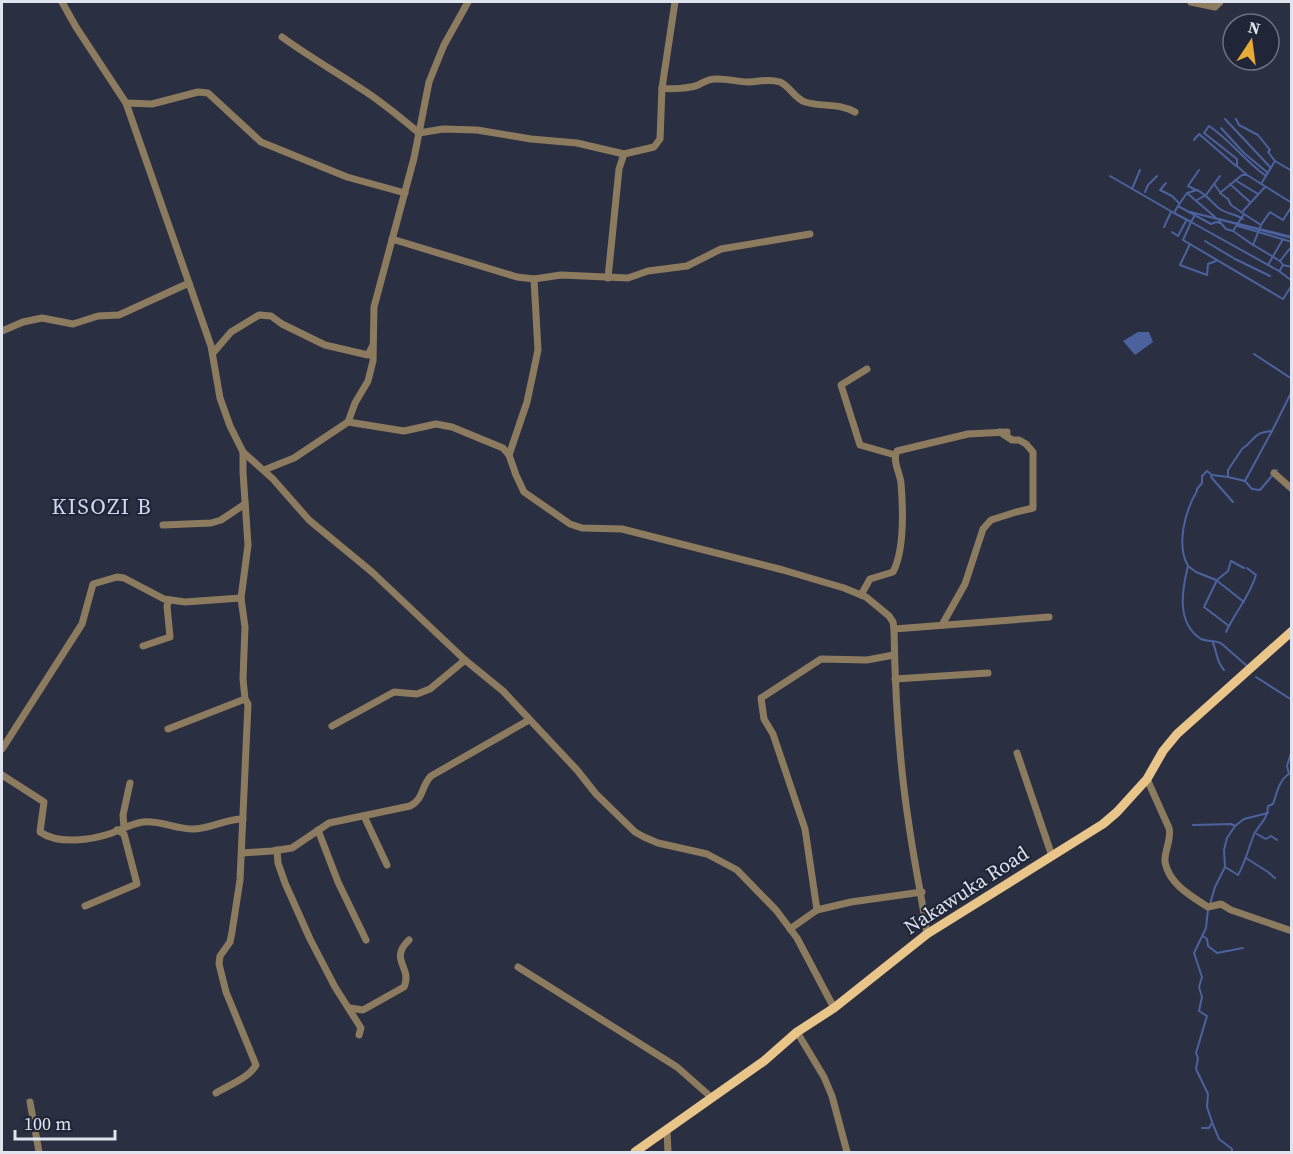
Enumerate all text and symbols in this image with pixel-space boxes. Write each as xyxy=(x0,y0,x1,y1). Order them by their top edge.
north arrow xyxy=(1221,12,1281,72)
text: N xyxy=(1246,15,1263,39)
district label: KISOZI B xyxy=(52,491,152,521)
street label: Nakawuka Road xyxy=(898,839,1034,941)
scale bar xyxy=(15,1103,116,1141)
text: 100 m xyxy=(24,1111,71,1136)

